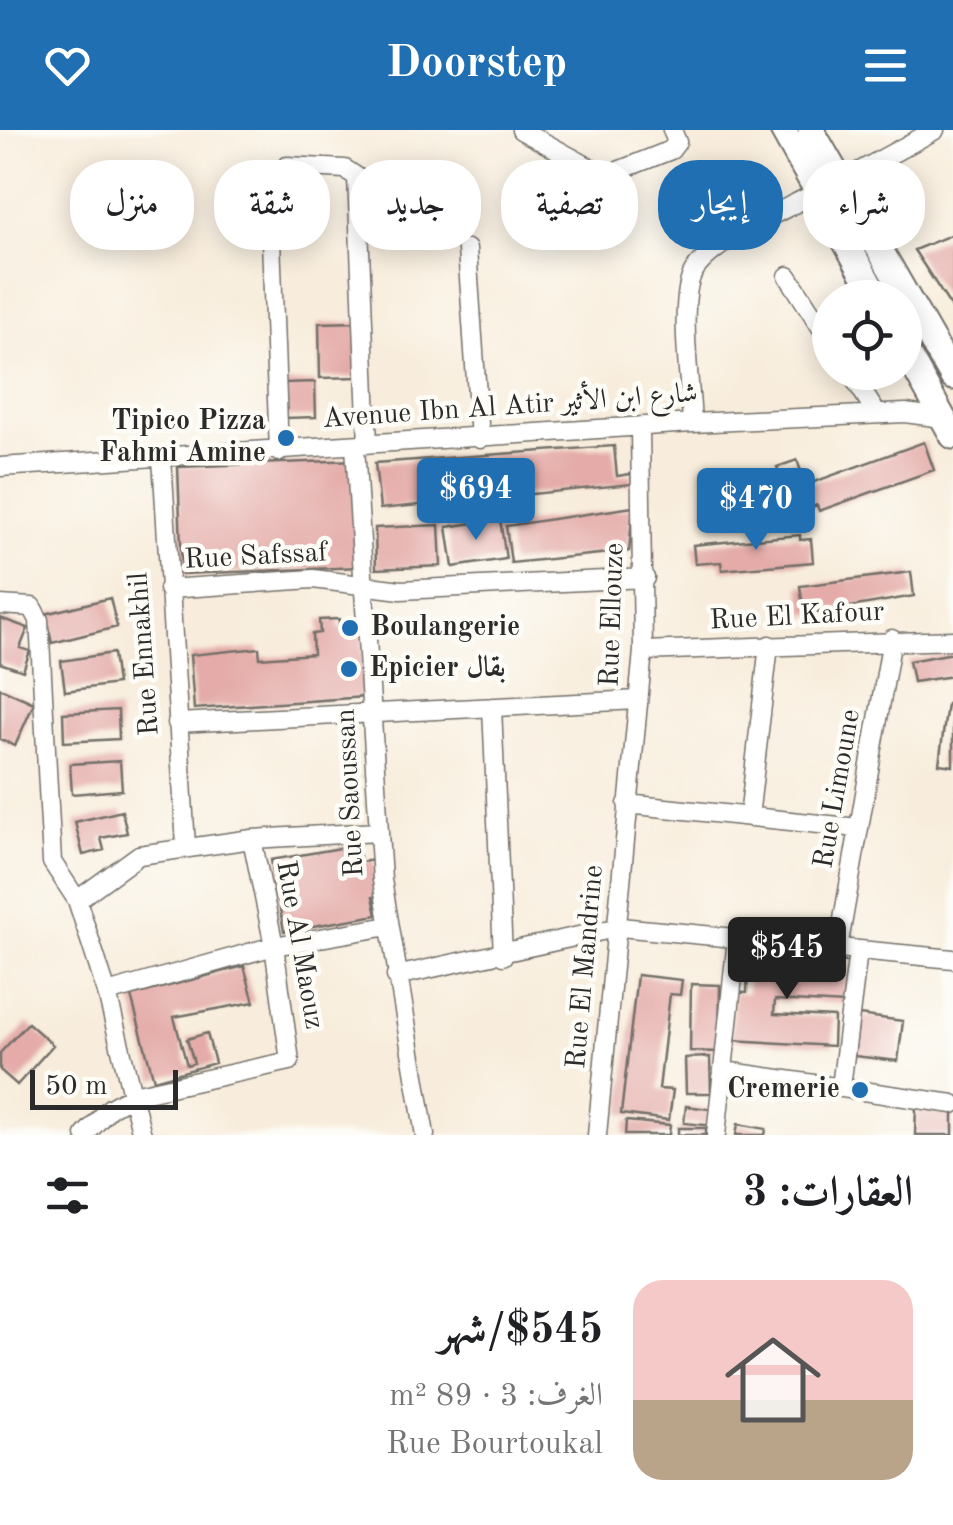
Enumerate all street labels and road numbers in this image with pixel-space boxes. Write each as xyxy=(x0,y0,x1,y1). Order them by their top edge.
street label: Avenue Ibn Al Atir شارع ابن الأثير xyxy=(321,373,699,441)
street label: Rue Safssaf xyxy=(184,539,330,575)
street label: Rue Ellouze xyxy=(596,542,630,688)
street label: Rue Ennakhil xyxy=(125,571,165,737)
street label: Rue El Kafour xyxy=(709,598,885,636)
street label: Rue Limoune xyxy=(810,707,866,871)
street label: Rue Saoussan xyxy=(333,708,369,878)
street label: Rue Al Maouz xyxy=(270,858,328,1032)
street label: Rue El Mandrine xyxy=(563,864,609,1070)

